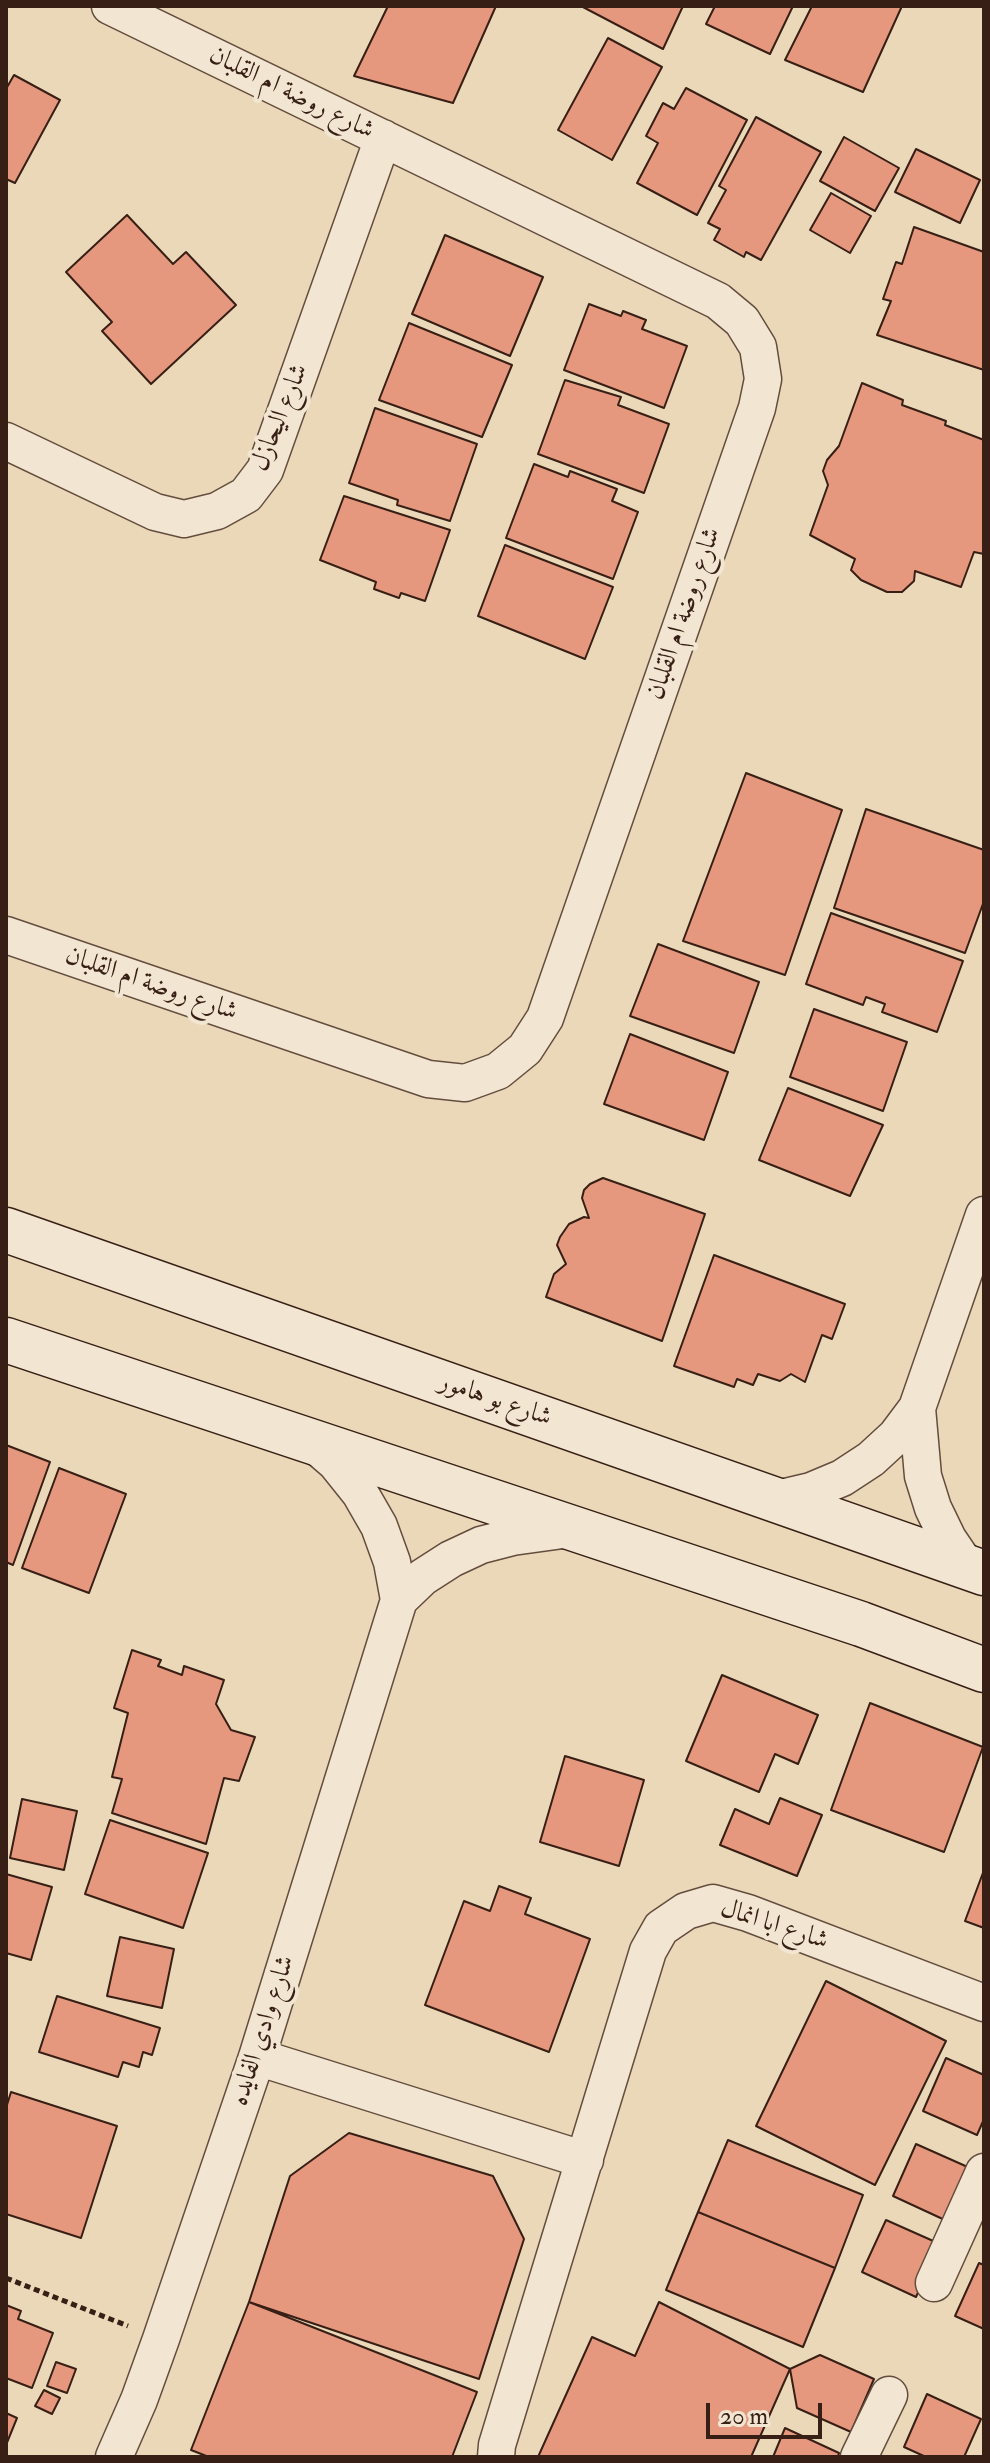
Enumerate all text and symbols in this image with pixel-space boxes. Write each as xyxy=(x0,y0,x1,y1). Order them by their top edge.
street label: شارع روضة ام القلبان xyxy=(203,41,379,147)
street label: شارع اليحازل xyxy=(245,360,317,476)
street label: شارع روضة ام القلبان xyxy=(641,524,729,704)
street label: شارع روضة ام القلبان xyxy=(61,941,241,1029)
street label: شارع بو هامور xyxy=(435,1367,555,1435)
street label: شارع ابا انمال xyxy=(716,1894,832,1958)
street label: شارع وادي الفايده xyxy=(225,1952,303,2110)
scale bar xyxy=(710,2387,826,2437)
text: 20 m xyxy=(720,2401,768,2432)

